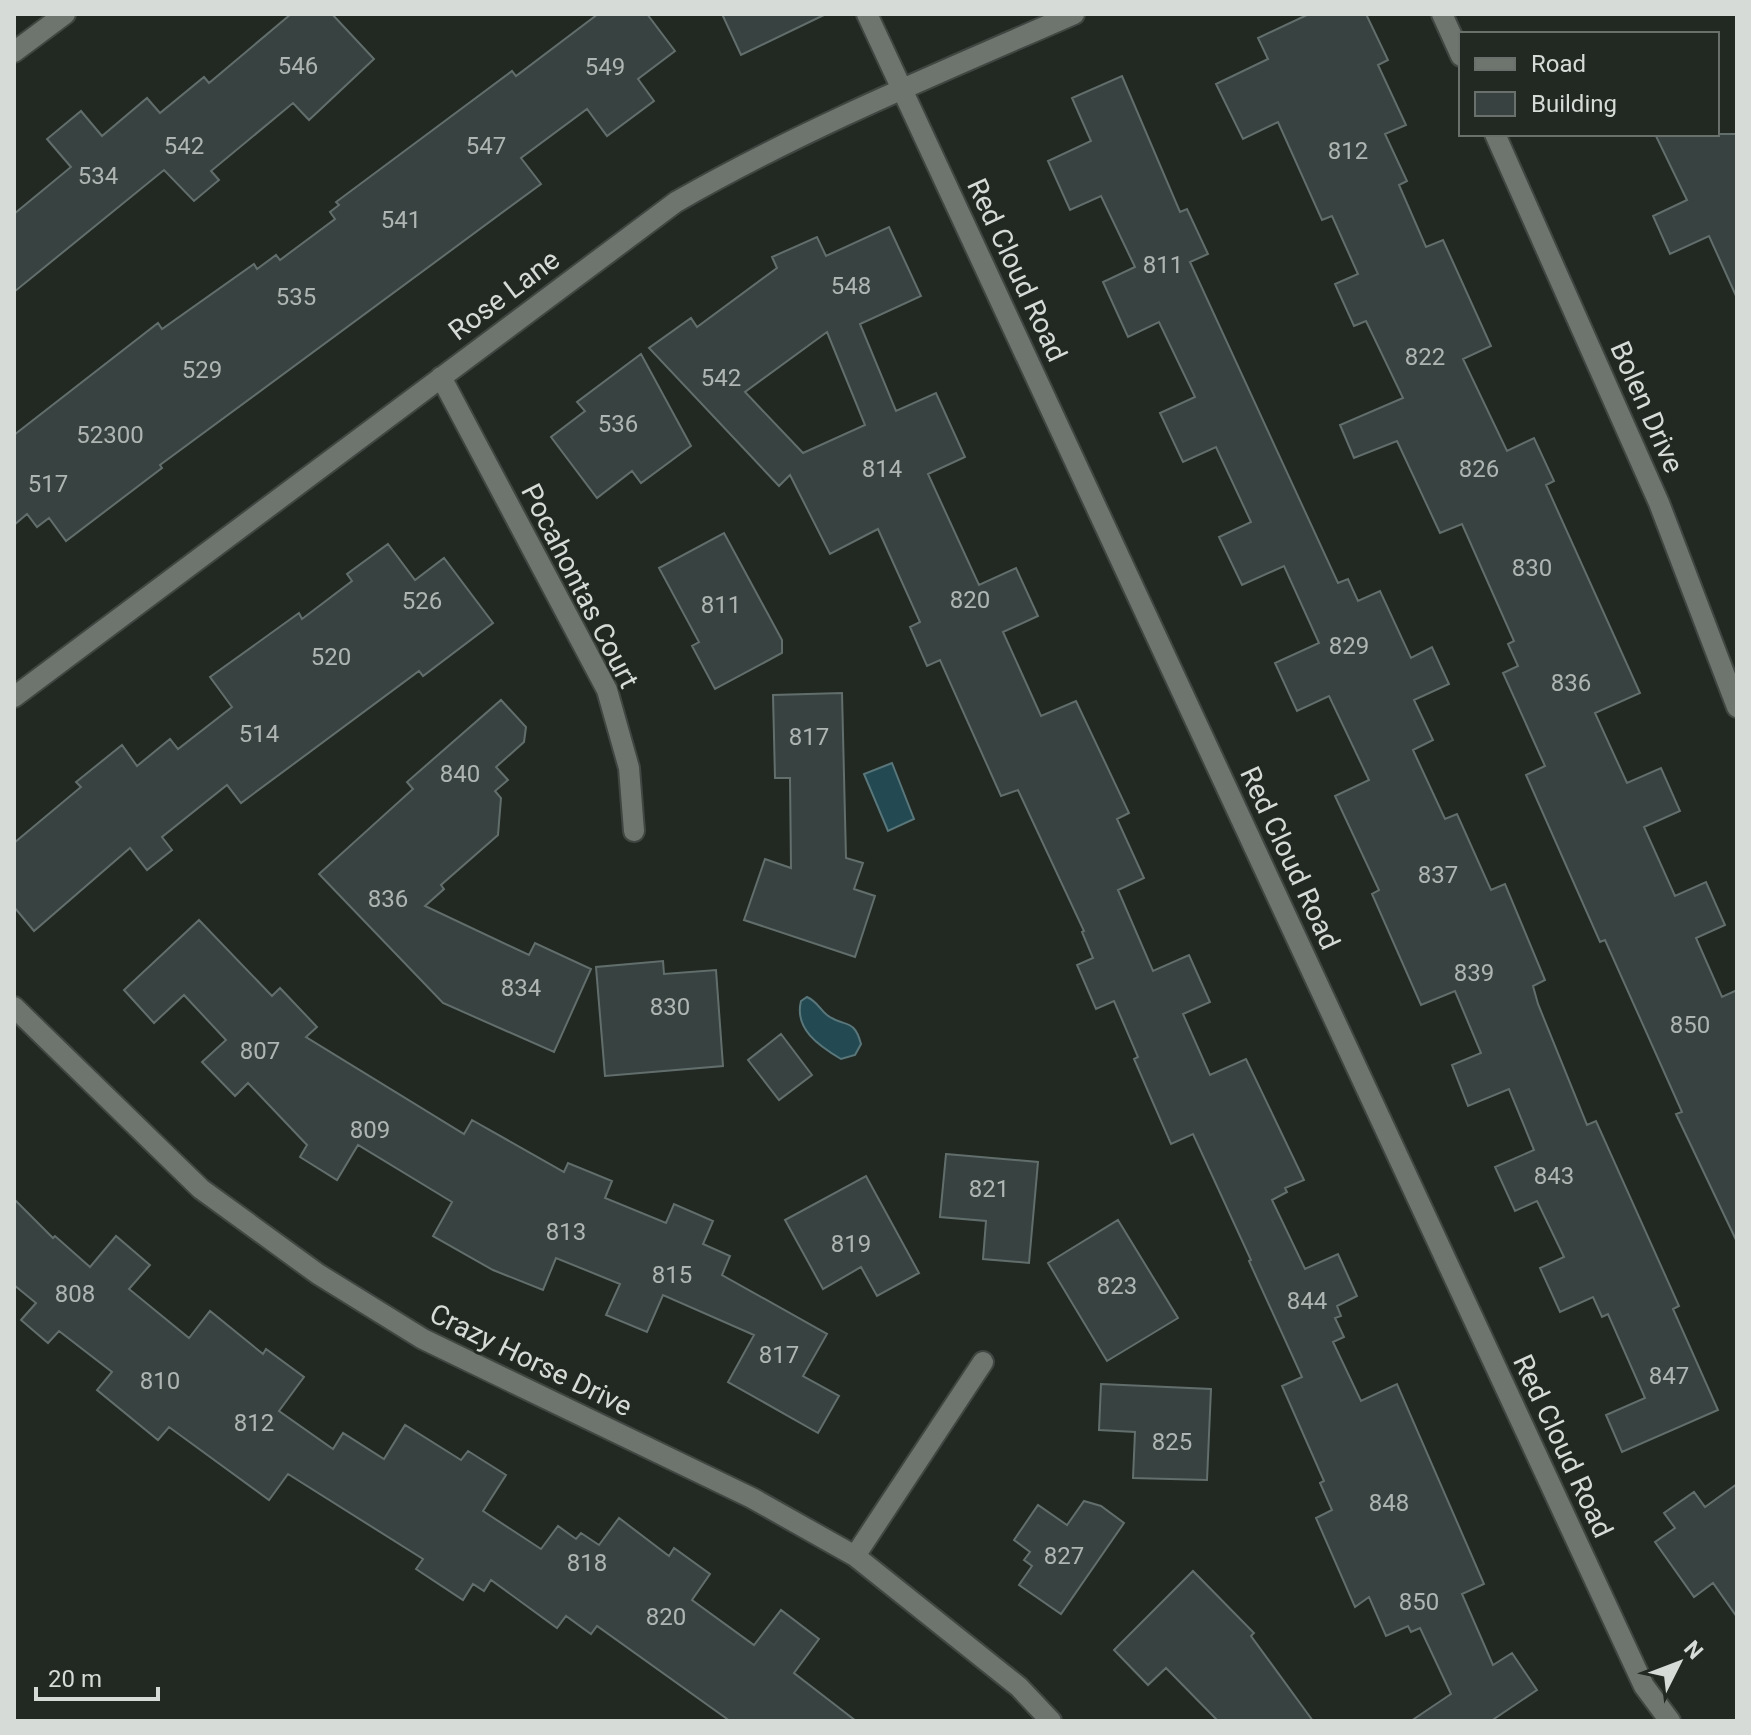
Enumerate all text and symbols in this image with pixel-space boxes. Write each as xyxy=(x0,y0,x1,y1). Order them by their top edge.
legend xyxy=(1459,32,1719,136)
text: Road xyxy=(1531,50,1586,78)
house number: 546 xyxy=(278,52,318,80)
house number: 549 xyxy=(585,53,625,81)
text: Building xyxy=(1531,90,1617,118)
house number: 542 xyxy=(164,132,204,160)
house number: 547 xyxy=(466,132,506,160)
house number: 812 xyxy=(1328,137,1368,165)
house number: 534 xyxy=(78,162,118,190)
street label: Red Cloud Road xyxy=(960,173,1074,367)
house number: 541 xyxy=(381,206,421,234)
street label: Rose Lane xyxy=(442,243,566,347)
house number: 811 xyxy=(1143,251,1183,279)
house number: 548 xyxy=(831,272,871,300)
house number: 535 xyxy=(276,283,316,311)
street label: Bolen Drive xyxy=(1603,336,1691,478)
house number: 822 xyxy=(1405,343,1445,371)
house number: 529 xyxy=(182,356,222,384)
house number: 542 xyxy=(701,364,741,392)
house number: 536 xyxy=(598,410,638,438)
house number: 52300 xyxy=(76,421,144,449)
house number: 814 xyxy=(862,455,902,483)
house number: 826 xyxy=(1459,455,1499,483)
house number: 517 xyxy=(28,470,68,498)
street label: Pocahontas Court xyxy=(514,478,646,694)
house number: 830 xyxy=(1512,554,1552,582)
house number: 820 xyxy=(950,586,990,614)
house number: 526 xyxy=(402,587,442,615)
house number: 811 xyxy=(701,591,741,619)
house number: 829 xyxy=(1329,632,1369,660)
house number: 520 xyxy=(311,643,351,671)
house number: 836 xyxy=(1551,669,1591,697)
house number: 514 xyxy=(239,720,279,748)
house number: 817 xyxy=(789,723,829,751)
house number: 840 xyxy=(440,760,480,788)
street label: Red Cloud Road xyxy=(1233,761,1347,955)
house number: 837 xyxy=(1418,861,1458,889)
house number: 836 xyxy=(368,885,408,913)
house number: 839 xyxy=(1454,959,1494,987)
house number: 834 xyxy=(501,974,541,1002)
house number: 830 xyxy=(650,993,690,1021)
house number: 850 xyxy=(1670,1011,1710,1039)
house number: 807 xyxy=(240,1037,280,1065)
house number: 809 xyxy=(350,1116,390,1144)
house number: 843 xyxy=(1534,1162,1574,1190)
house number: 821 xyxy=(969,1175,1009,1203)
house number: 813 xyxy=(546,1218,586,1246)
house number: 819 xyxy=(831,1230,871,1258)
house number: 815 xyxy=(652,1261,692,1289)
house number: 823 xyxy=(1097,1272,1137,1300)
house number: 808 xyxy=(55,1280,95,1308)
house number: 844 xyxy=(1287,1287,1327,1315)
street label: Crazy Horse Drive xyxy=(424,1297,638,1423)
house number: 817 xyxy=(759,1341,799,1369)
street label: Red Cloud Road xyxy=(1506,1349,1620,1543)
house number: 847 xyxy=(1649,1362,1689,1390)
house number: 810 xyxy=(140,1367,180,1395)
house number: 812 xyxy=(234,1409,274,1437)
house number: 825 xyxy=(1152,1428,1192,1456)
house number: 848 xyxy=(1369,1489,1409,1517)
house number: 827 xyxy=(1044,1542,1084,1570)
house number: 818 xyxy=(567,1549,607,1577)
house number: 850 xyxy=(1399,1588,1439,1616)
house number: 820 xyxy=(646,1603,686,1631)
north arrow xyxy=(1639,1623,1719,1703)
text: N xyxy=(1679,1636,1708,1664)
scale bar xyxy=(36,1651,158,1701)
text: 20 m xyxy=(48,1665,102,1693)

